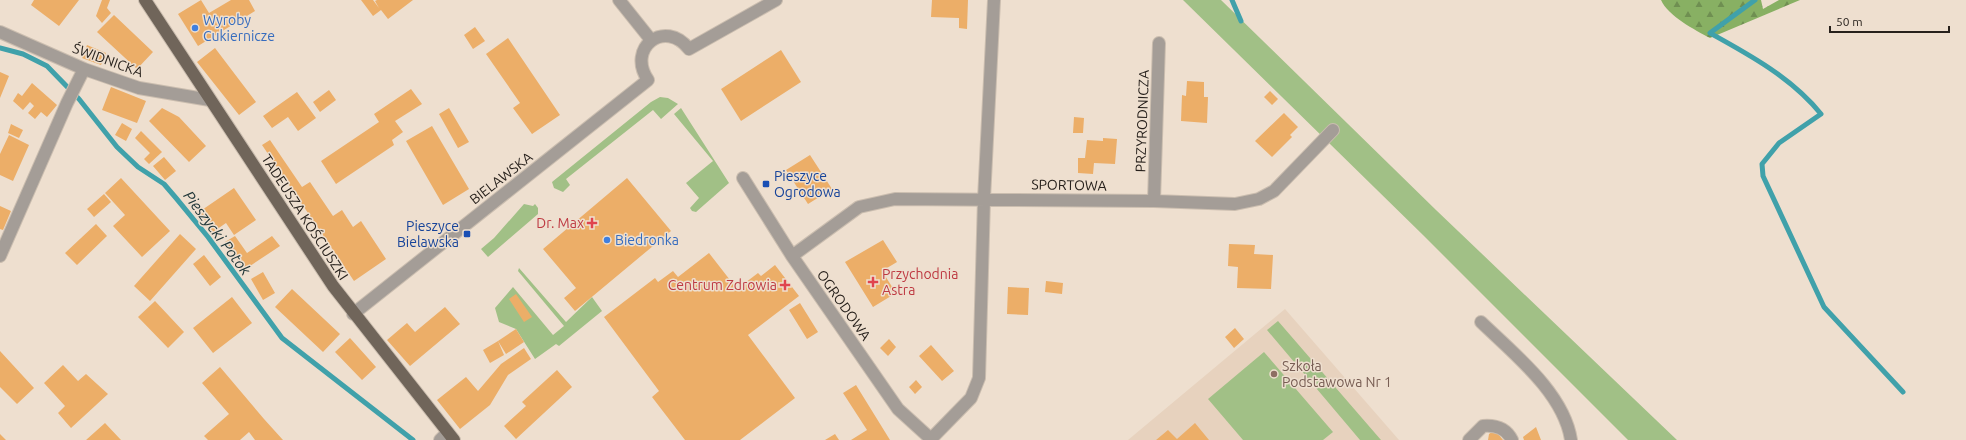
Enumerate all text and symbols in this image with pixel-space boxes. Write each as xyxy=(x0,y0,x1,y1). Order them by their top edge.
scale bar xyxy=(1830,8,1949,34)
place label: Wyroby Cukiernicze xyxy=(203,12,275,44)
text: 50 m xyxy=(1836,15,1863,28)
marker: Wyroby Cukiernicze xyxy=(190,23,200,33)
street label: ŚWIDNICKA xyxy=(71,39,146,80)
street label: PRZYRODNICZA xyxy=(1132,69,1152,173)
street label: BIELAWSKA xyxy=(466,149,536,207)
street label: TADEUSZA KOŚCIUSZKI xyxy=(258,151,352,283)
place label: Pieszyce Ogrodowa xyxy=(774,168,841,200)
street label: SPORTOWA xyxy=(1031,176,1107,194)
marker: Pieszyce Ogrodowa xyxy=(761,179,771,189)
water label: Pieszycki Potok xyxy=(180,187,255,278)
place label: Dr. Max xyxy=(536,215,584,231)
place label: Pieszyce Bielawska xyxy=(397,218,459,250)
marker: Dr. Max xyxy=(587,218,597,228)
marker: Pieszyce Bielawska xyxy=(462,229,472,239)
place label: Biedronka xyxy=(615,232,679,248)
marker: Biedronka xyxy=(602,235,612,245)
place label: Przychodnia Astra xyxy=(882,266,958,298)
street label: OGRODOWA xyxy=(814,267,874,343)
marker: Przychodnia Astra xyxy=(867,276,879,288)
place label: Centrum Zdrowia xyxy=(668,277,777,293)
marker: Centrum Zdrowia xyxy=(780,280,790,290)
place label: Szkoła Podstawowa Nr 1 xyxy=(1282,358,1392,390)
marker: Szkoła Podstawowa Nr 1 xyxy=(1269,369,1279,379)

